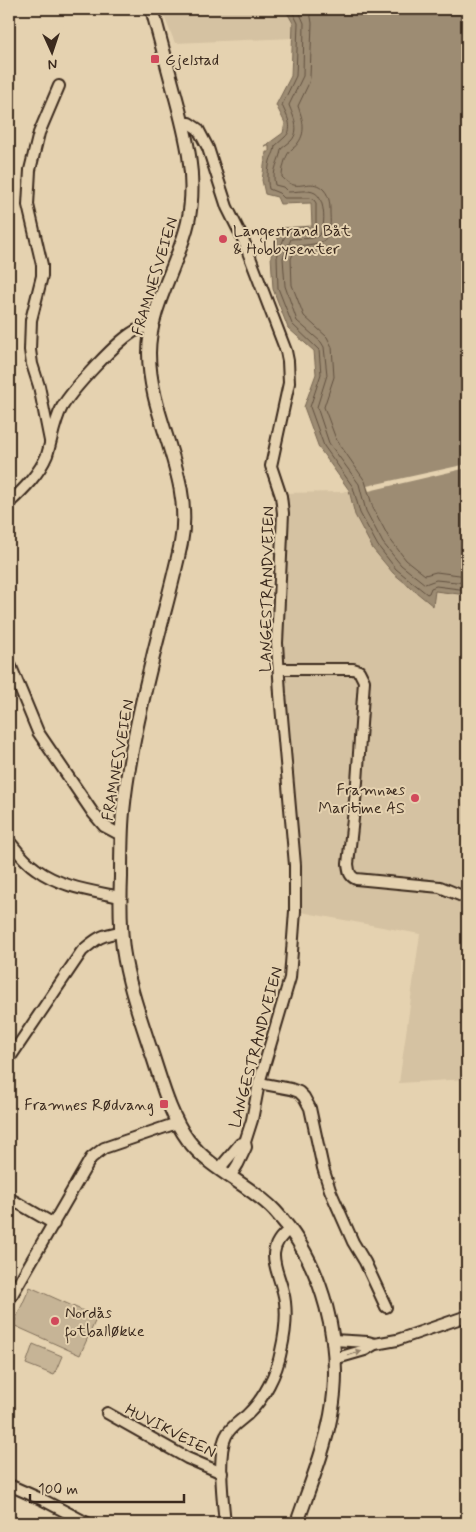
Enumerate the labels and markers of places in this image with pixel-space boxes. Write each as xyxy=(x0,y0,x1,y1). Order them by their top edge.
place label: Gjelstad xyxy=(165,50,219,71)
marker: Gjelstad xyxy=(149,53,161,65)
place label: Langestrand Båt & Hobbysenter xyxy=(233,221,351,260)
marker: Langestrand Båt & Hobbysenter xyxy=(217,233,229,245)
place label: Framnæs Maritime AS xyxy=(318,780,405,819)
marker: Framnæs Maritime AS xyxy=(409,792,421,804)
place label: Framnes Rødvang xyxy=(24,1095,154,1116)
marker: Framnes Rødvang xyxy=(158,1098,170,1110)
place label: Nordås fotballøkke xyxy=(65,1303,145,1344)
marker: Nordås fotballøkke xyxy=(49,1315,61,1327)

